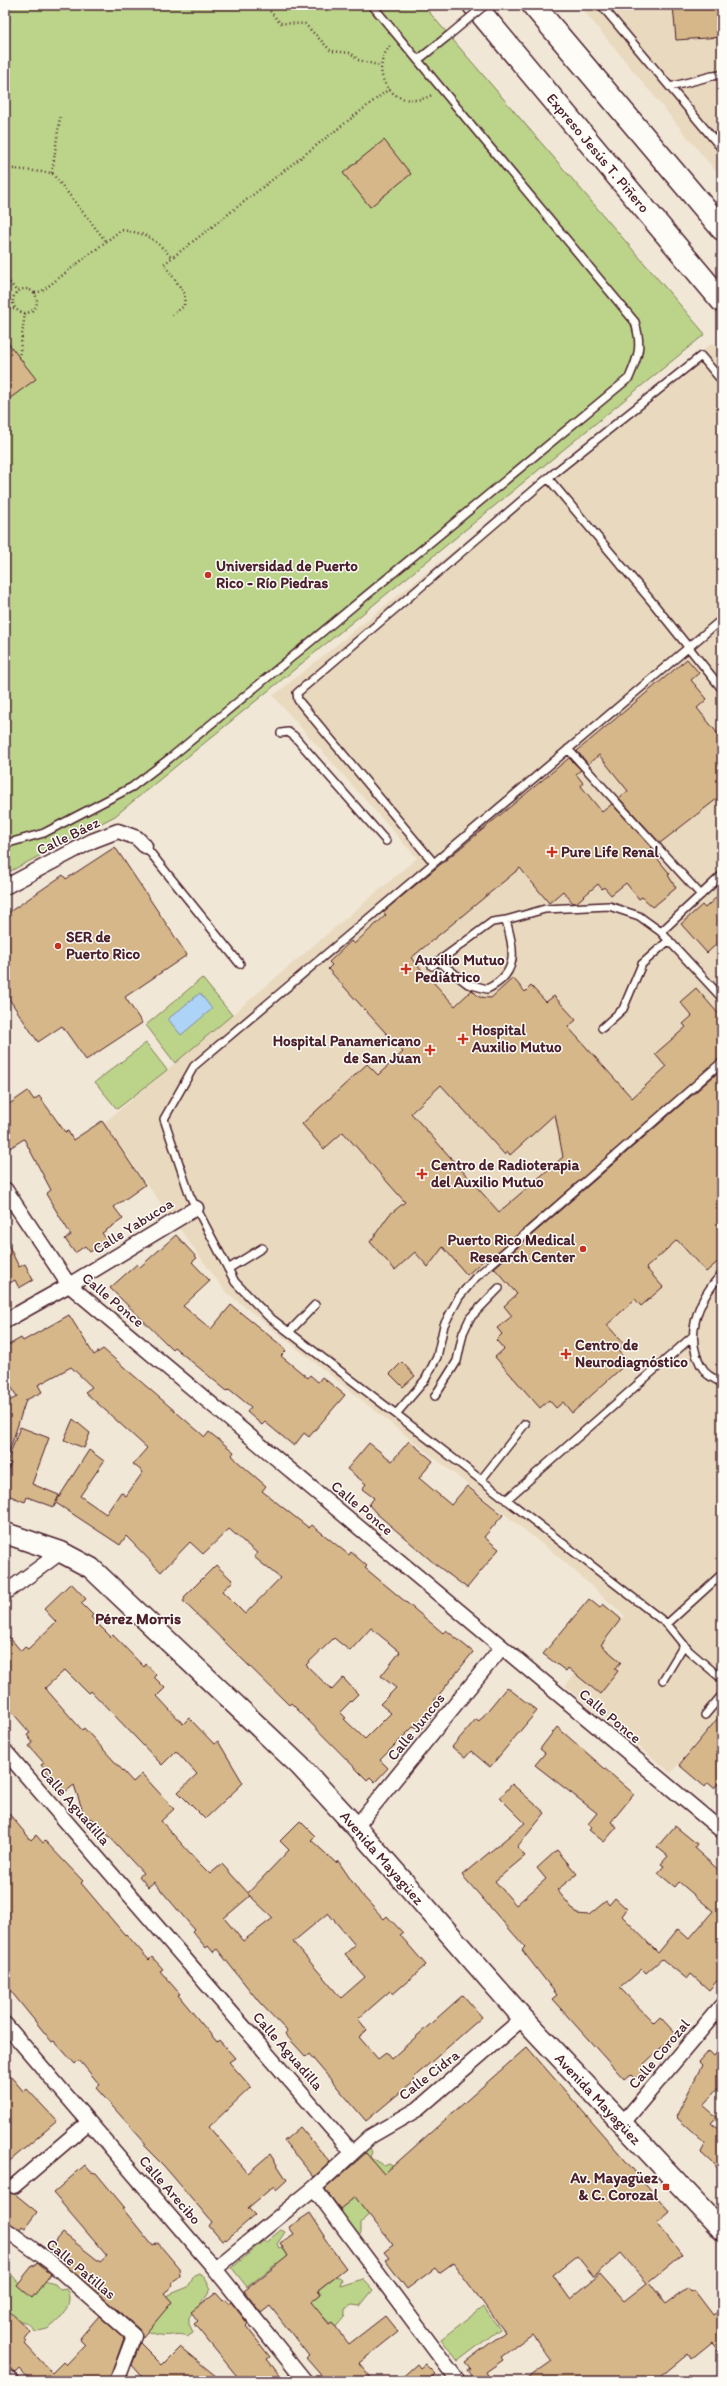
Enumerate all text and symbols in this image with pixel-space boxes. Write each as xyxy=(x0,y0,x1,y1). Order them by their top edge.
street label: Expreso Jesús T. Piñero xyxy=(543,90,653,216)
place label: Universidad de Puerto Rico - Río Piedras xyxy=(216,557,358,592)
marker: Universidad de Puerto Rico - Río Piedras xyxy=(203,570,213,580)
street label: Calle Báez xyxy=(34,813,103,859)
place label: Pure Life Renal xyxy=(561,843,660,861)
marker: Pure Life Renal xyxy=(546,846,558,858)
place label: SER de Puerto Rico xyxy=(66,928,140,963)
marker: SER de Puerto Rico xyxy=(53,941,63,951)
place label: Auxilio Mutuo Pediátrico xyxy=(414,951,505,986)
marker: Auxilio Mutuo Pediátrico xyxy=(400,963,412,975)
place label: Hospital Auxilio Mutuo xyxy=(471,1021,562,1056)
place label: Hospital Panamericano de San Juan xyxy=(273,1032,421,1067)
marker: Hospital Auxilio Mutuo xyxy=(457,1033,469,1045)
marker: Hospital Panamericano de San Juan xyxy=(424,1044,436,1056)
place label: Centro de Radioterapia del Auxilio Mutuo xyxy=(431,1156,579,1191)
marker: Centro de Radioterapia del Auxilio Mutuo xyxy=(416,1168,428,1180)
street label: Calle Yabucoa xyxy=(89,1194,177,1258)
place label: Puerto Rico Medical Research Center xyxy=(448,1231,576,1266)
marker: Puerto Rico Medical Research Center xyxy=(578,1244,588,1254)
street label: Calle Ponce xyxy=(78,1269,148,1331)
place label: Centro de Neurodiagnóstico xyxy=(575,1336,688,1372)
marker: Centro de Neurodiagnóstico xyxy=(560,1348,572,1360)
street label: Calle Ponce xyxy=(327,1477,397,1539)
district label: Pérez Morris xyxy=(95,1609,181,1628)
street label: Calle Ponce xyxy=(575,1685,645,1747)
street label: Calle Juncos xyxy=(383,1689,449,1764)
street label: Calle Aguadilla xyxy=(36,1763,114,1849)
street label: Avenida Mayagüez xyxy=(336,1807,428,1909)
street label: Calle Aguadilla xyxy=(249,2008,327,2094)
street label: Calle Corozal xyxy=(625,2015,694,2093)
street label: Calle Cidra xyxy=(395,2046,463,2104)
street label: Avenida Mayagüez xyxy=(551,2049,645,2149)
street label: Calle Arecibo xyxy=(135,2152,205,2228)
place label: Av. Mayagüez & C. Corozal xyxy=(569,2169,659,2204)
marker: Av. Mayagüez & C. Corozal xyxy=(661,2182,671,2192)
street label: Calle Patillas xyxy=(43,2235,119,2303)

